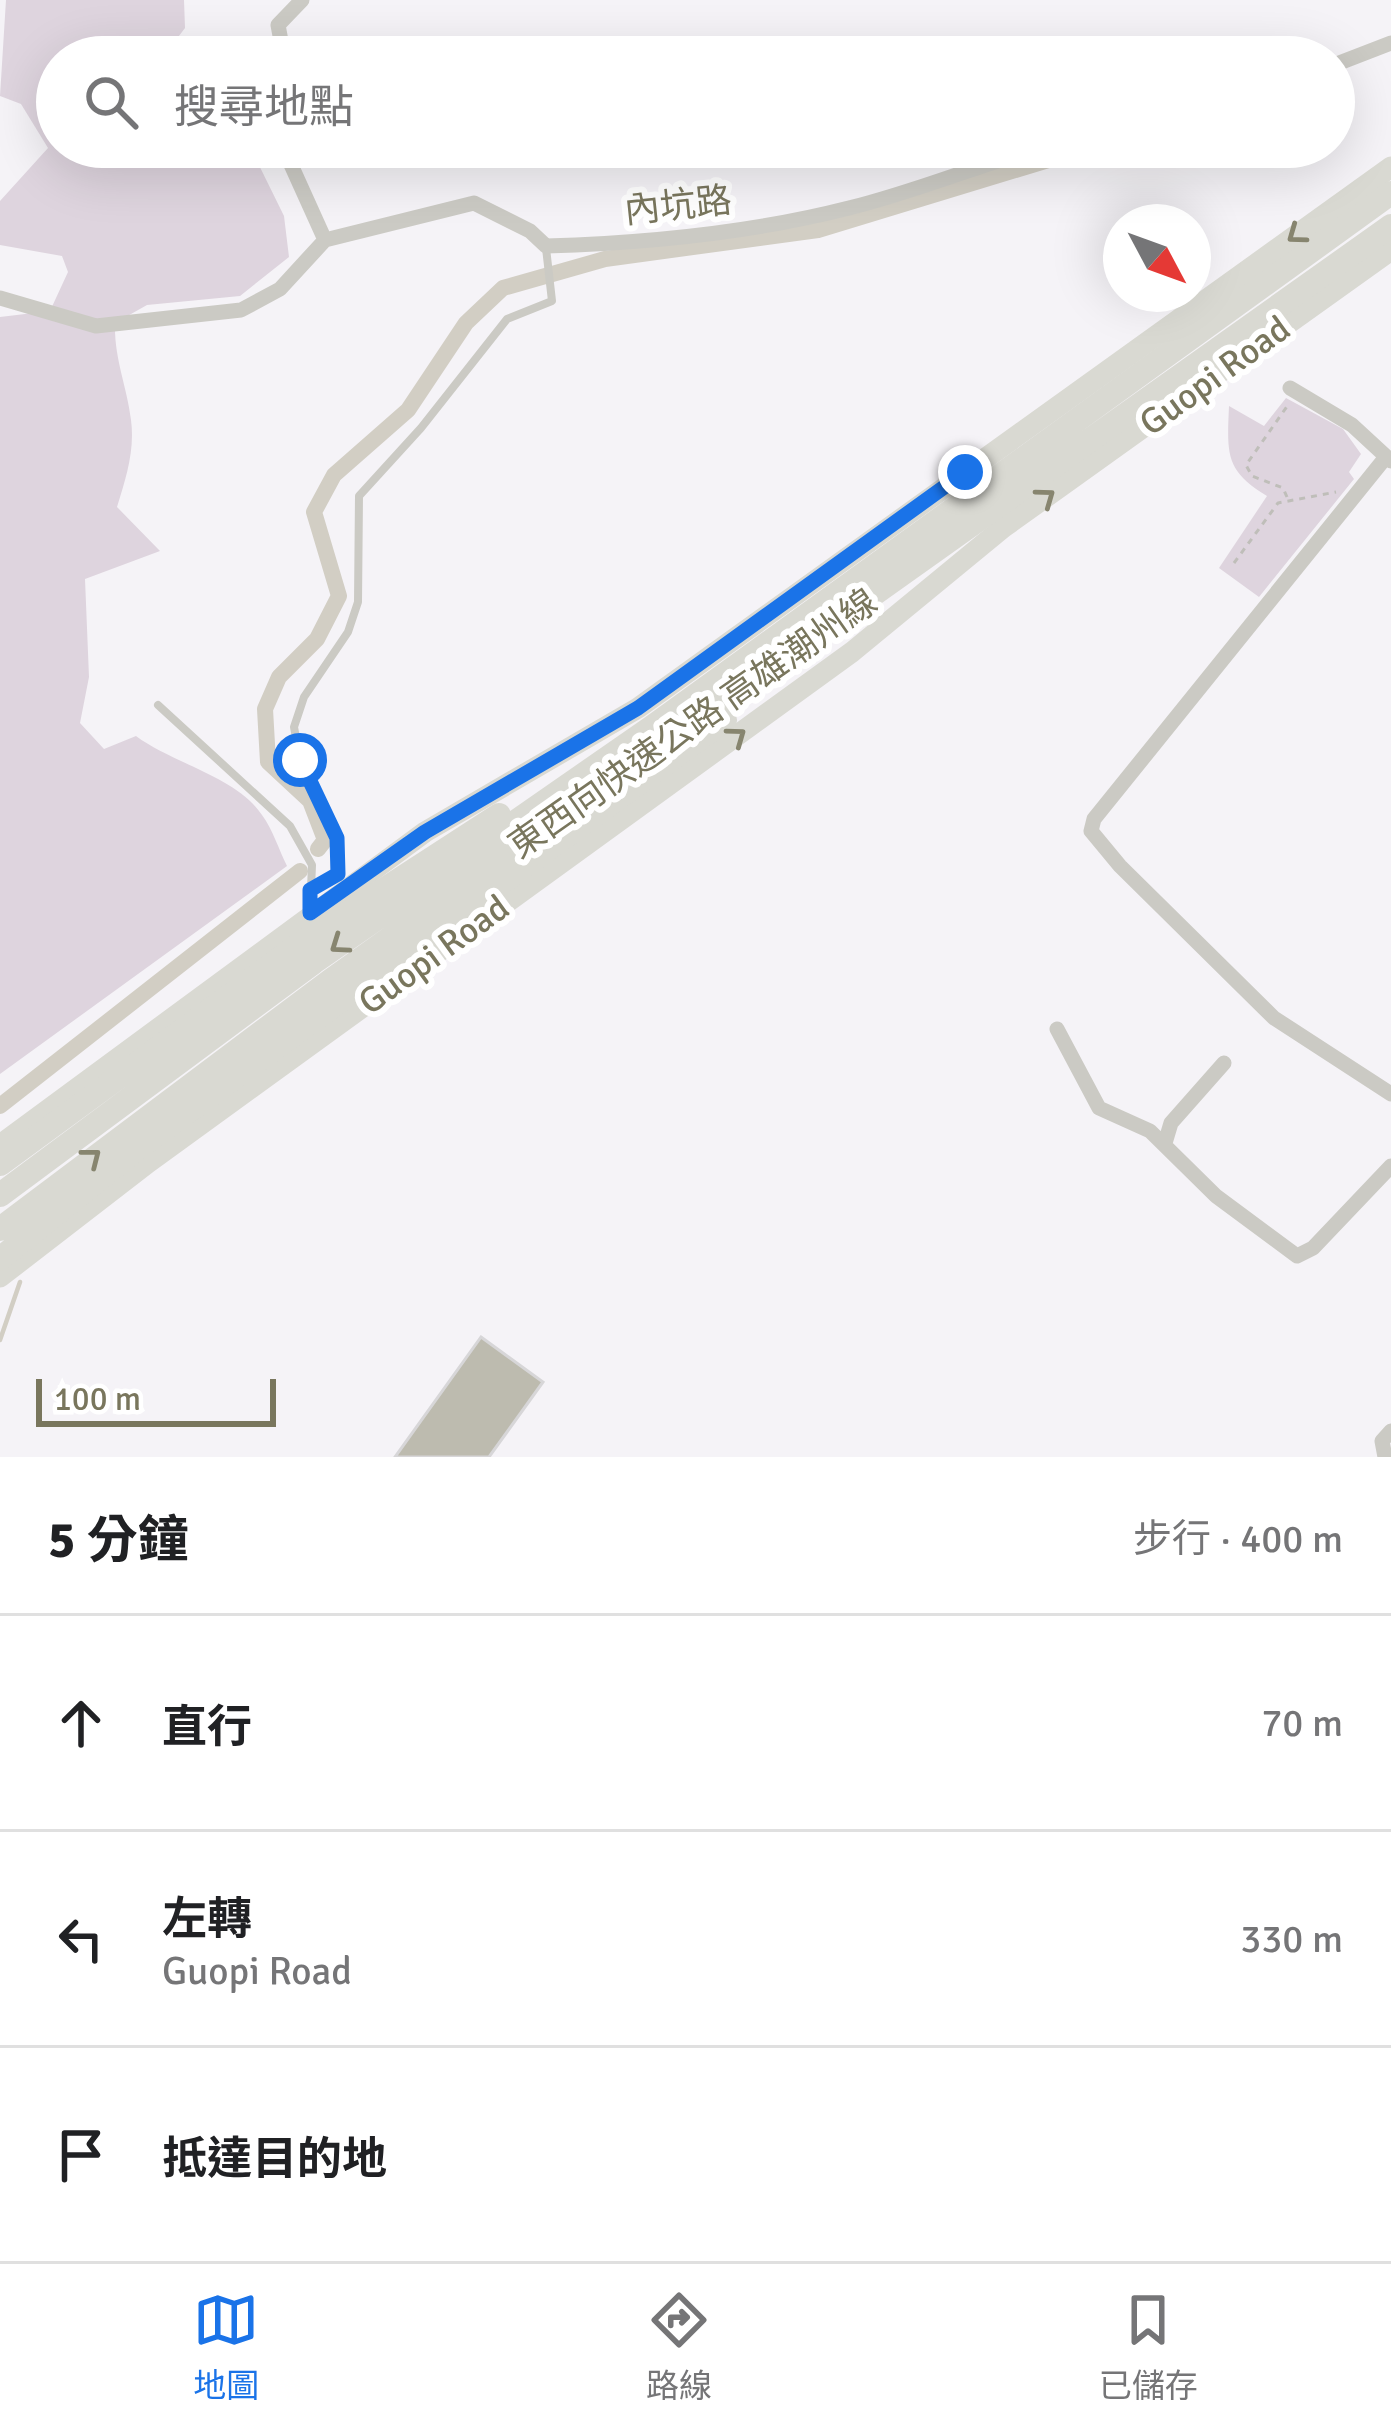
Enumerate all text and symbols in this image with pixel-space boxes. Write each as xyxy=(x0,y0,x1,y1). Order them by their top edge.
search box xyxy=(36,36,1355,168)
icon: search xyxy=(78,69,144,135)
text: 搜尋地點 xyxy=(174,80,354,135)
street label: 內坑路 xyxy=(622,178,734,234)
north arrow xyxy=(1103,204,1211,312)
one-way arrow xyxy=(1288,221,1309,243)
street label: Guopi Road xyxy=(1131,306,1299,446)
route end xyxy=(938,445,992,499)
one-way arrow xyxy=(1033,490,1054,512)
street label: 東西向快速公路 高雄潮州線 xyxy=(500,579,886,869)
one-way arrow xyxy=(724,729,746,750)
route start xyxy=(273,733,327,787)
street label: Guopi Road xyxy=(350,885,518,1025)
one-way arrow xyxy=(330,931,352,953)
one-way arrow xyxy=(78,1150,100,1171)
scale bar xyxy=(36,1373,276,1426)
text: 100 m xyxy=(54,1379,141,1420)
text: 5 分鐘 xyxy=(48,1509,189,1572)
text: 步行 · 400 m xyxy=(1133,1515,1343,1563)
icon: ahead xyxy=(48,1690,114,1756)
text: 70 m xyxy=(1261,1699,1343,1747)
text: 直行 xyxy=(162,1700,252,1755)
text: 左轉 xyxy=(162,1892,252,1947)
icon: left xyxy=(48,1906,114,1972)
text: 330 m xyxy=(1240,1915,1343,1963)
text: Guopi Road xyxy=(162,1947,352,1995)
icon: arrive xyxy=(48,2122,114,2188)
text: 抵達目的地 xyxy=(162,2132,387,2187)
tab: 地圖 xyxy=(193,2287,259,2407)
tab: 路線 xyxy=(646,2287,712,2407)
tab: 已儲存 xyxy=(1099,2287,1198,2407)

